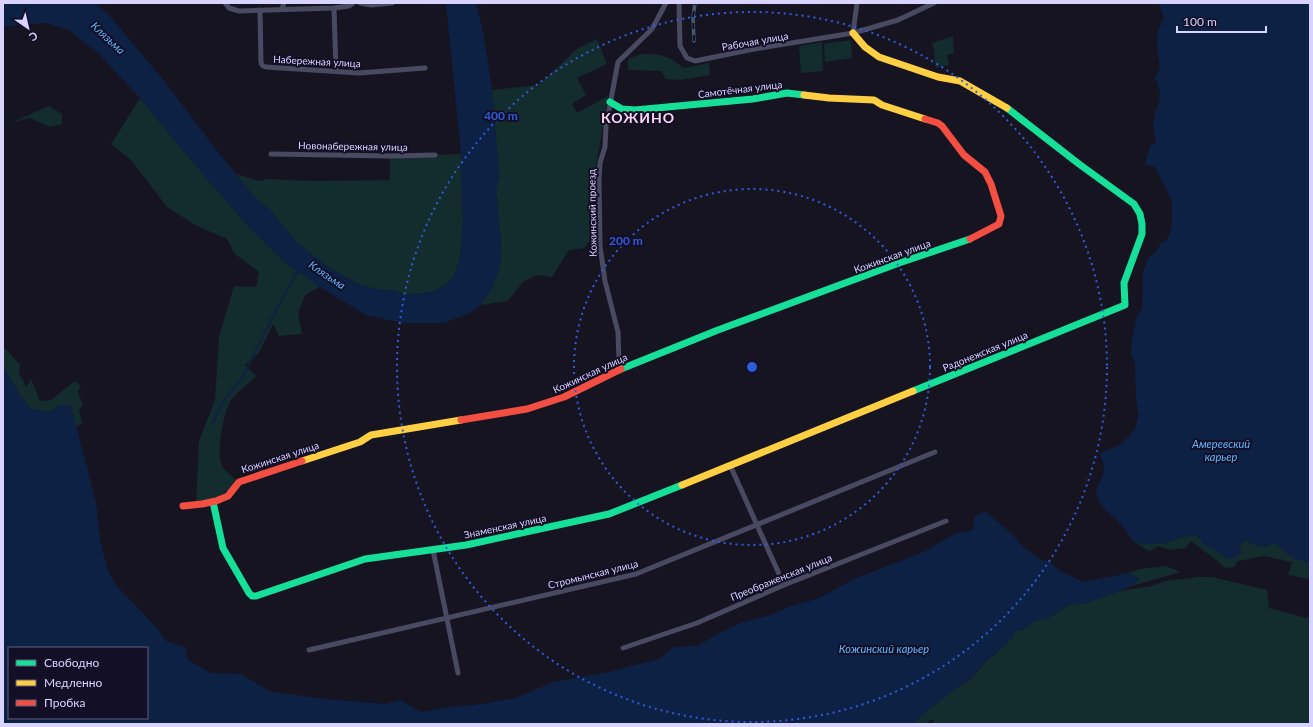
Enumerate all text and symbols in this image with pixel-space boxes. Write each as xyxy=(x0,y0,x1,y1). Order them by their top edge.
north arrow xyxy=(8,8,48,48)
scale bar xyxy=(1177,8,1266,34)
text: 100 m xyxy=(1183,14,1217,29)
water label: Клязьма xyxy=(89,19,128,57)
text: С xyxy=(27,29,41,45)
street label: Рабочая улица xyxy=(721,29,789,53)
street label: Набережная улица xyxy=(273,53,361,69)
street label: Самотёчная улица xyxy=(697,78,783,100)
text: 400 m xyxy=(484,108,518,123)
district label: КОЖИНО xyxy=(601,109,675,126)
street label: Новонабережная улица xyxy=(298,139,408,153)
street label: Кожинский проезд xyxy=(585,169,599,257)
text: 200 m xyxy=(609,233,643,248)
street label: Кожинская улица xyxy=(852,237,932,275)
water label: Клязьма xyxy=(307,258,348,292)
street label: Радонежская улица xyxy=(941,328,1029,374)
street label: Кожинская улица xyxy=(551,350,629,396)
centre of rings xyxy=(745,360,759,374)
water label: Амеревский карьер xyxy=(1191,437,1250,463)
street label: Кожинская улица xyxy=(240,439,320,475)
street label: Знаменская улица xyxy=(463,511,547,541)
street label: Преображенская улица xyxy=(728,551,834,603)
street label: Стромынская улица xyxy=(547,557,639,591)
water label: Кожинский карьер xyxy=(839,642,929,655)
legend xyxy=(8,647,148,719)
text: Свободно xyxy=(44,655,100,670)
text: Медленно xyxy=(44,675,103,690)
text: Пробка xyxy=(44,695,85,710)

